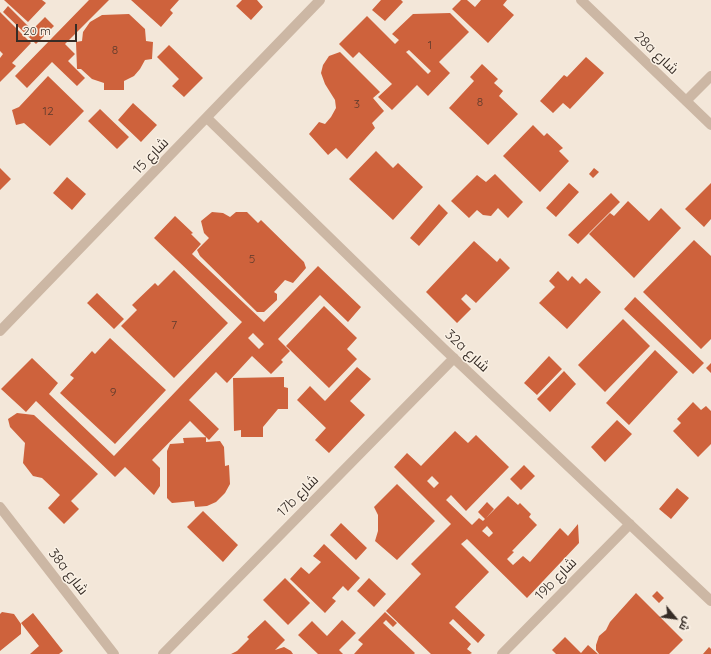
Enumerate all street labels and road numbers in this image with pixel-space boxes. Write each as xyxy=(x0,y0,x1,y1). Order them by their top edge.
street label: 28a شارع xyxy=(630,28,682,78)
street label: شارع 15 xyxy=(130,134,172,178)
street label: 32a شارع xyxy=(441,326,493,376)
street label: 17b شارع xyxy=(274,472,322,520)
street label: 38a شارع xyxy=(45,545,91,599)
street label: 19b شارع xyxy=(532,554,580,604)

